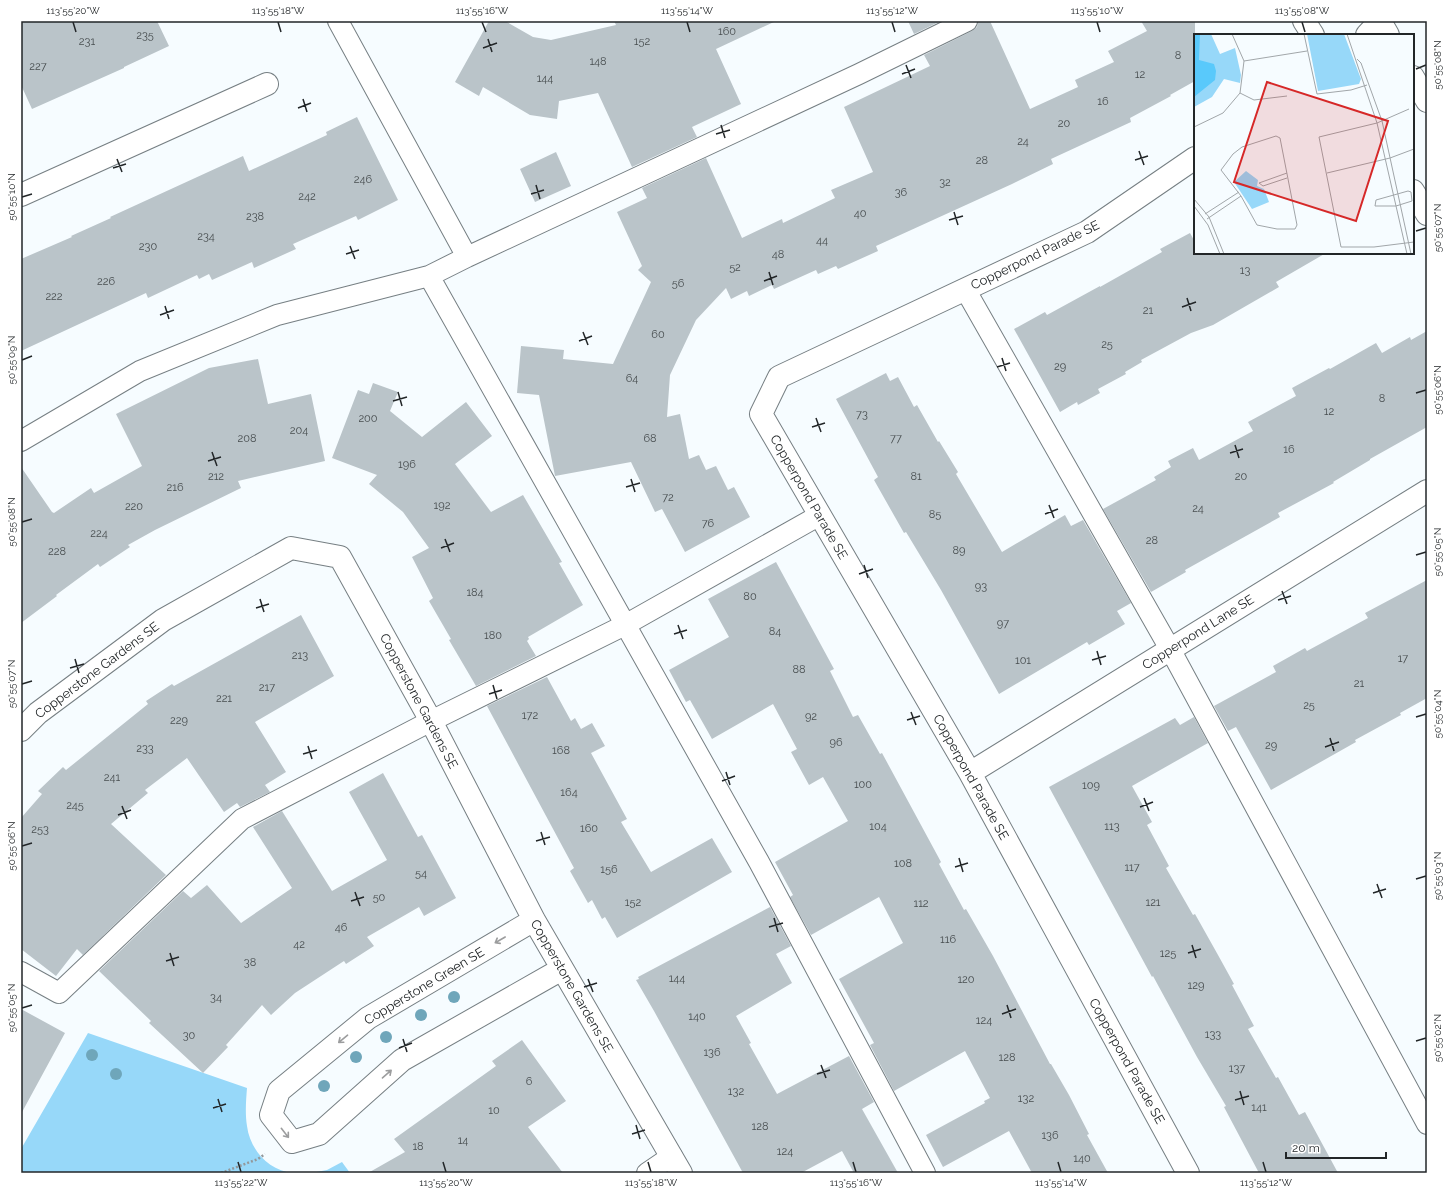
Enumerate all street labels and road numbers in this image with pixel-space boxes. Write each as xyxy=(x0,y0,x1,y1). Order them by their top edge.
street label: Copperpond Parade SE xyxy=(968,217,1102,293)
street label: Copperpond Parade SE xyxy=(767,432,851,562)
street label: Copperpond Lane SE xyxy=(1139,592,1257,672)
street label: Copperstone Gardens SE xyxy=(32,618,162,721)
street label: Copperstone Gardens SE xyxy=(377,631,461,771)
street label: Copperpond Parade SE xyxy=(930,712,1012,842)
street label: Copperstone Gardens SE xyxy=(528,917,616,1055)
street label: Copperstone Green SE xyxy=(361,944,487,1028)
street label: Copperpond Parade SE xyxy=(1086,996,1168,1126)

